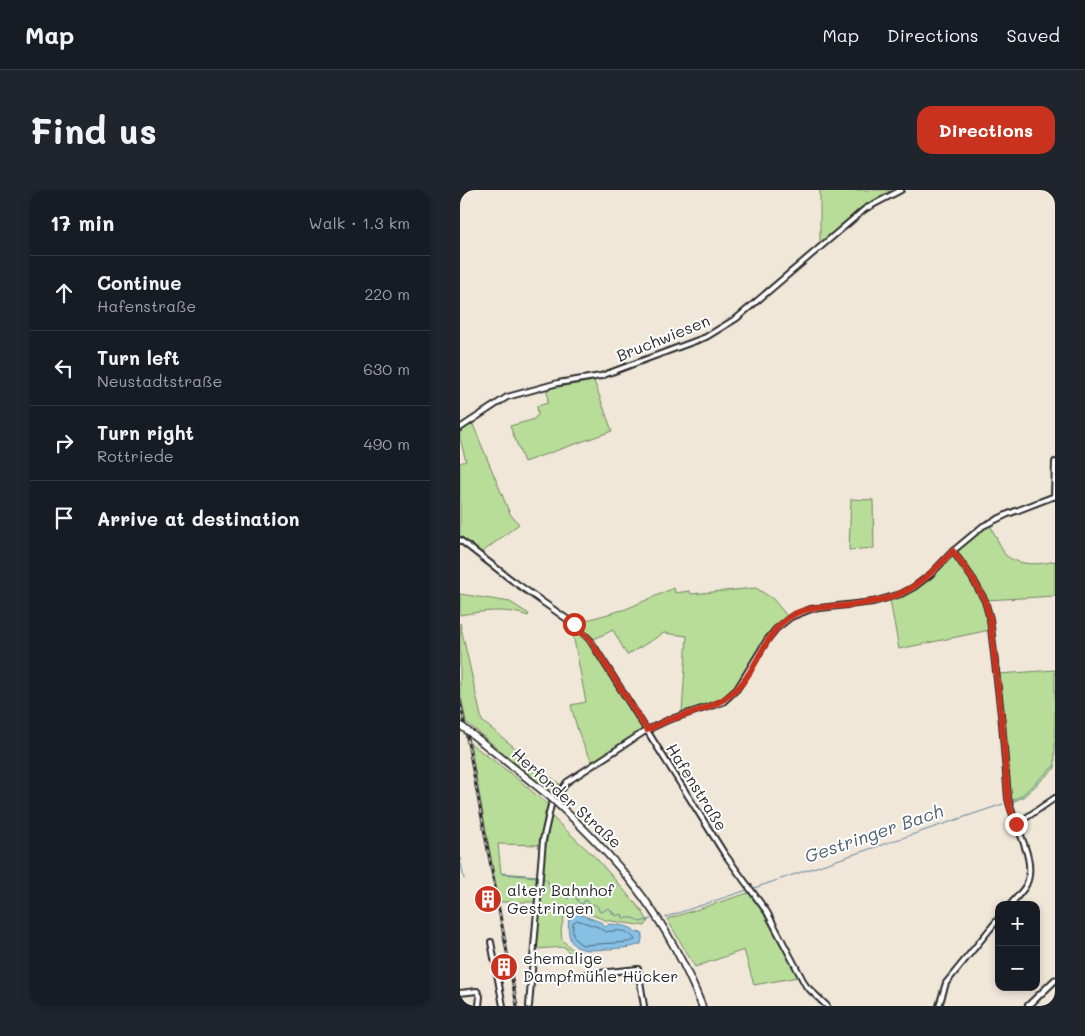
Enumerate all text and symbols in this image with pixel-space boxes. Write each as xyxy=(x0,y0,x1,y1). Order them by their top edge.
text: Map xyxy=(25,19,74,50)
text: Map xyxy=(822,23,859,47)
text: Directions xyxy=(887,23,979,47)
text: Saved xyxy=(1007,23,1060,47)
button: Directions xyxy=(917,106,1055,154)
text: Find us xyxy=(30,107,157,153)
text: 17 min xyxy=(50,209,114,236)
text: Walk · 1.3 km xyxy=(309,212,410,233)
text: Continue xyxy=(97,270,182,295)
icon: ahead xyxy=(50,279,78,307)
text: 220 m xyxy=(364,283,410,304)
text: Hafenstraße xyxy=(97,295,196,316)
street label: Bruchwiesen xyxy=(613,309,713,366)
text: Turn left xyxy=(97,345,180,370)
icon: left xyxy=(50,354,78,382)
text: 630 m xyxy=(363,358,410,379)
text: Neustadtstraße xyxy=(97,370,222,391)
text: Turn right xyxy=(97,420,194,445)
icon: right xyxy=(50,429,78,457)
text: 490 m xyxy=(363,433,410,454)
text: Rottriede xyxy=(97,445,174,466)
icon: arrive xyxy=(50,504,78,532)
text: Arrive at destination xyxy=(97,506,300,531)
route start xyxy=(563,613,586,636)
street label: Hafenstraße xyxy=(662,739,733,834)
street label: Herforder Straße xyxy=(508,743,627,852)
water label: Gestringer Bach xyxy=(801,798,946,868)
route end xyxy=(1005,813,1028,836)
place label: alter Bahnhof Gestringen xyxy=(507,879,614,918)
building icon: alter Bahnhof Gestringen xyxy=(473,884,503,914)
map controls xyxy=(995,901,1040,991)
button: + xyxy=(995,901,1040,946)
button: − xyxy=(995,946,1040,991)
place label: ehemalige Dampfmühle Hücker xyxy=(523,947,678,986)
building icon: ehemalige Dampfmühle Hücker xyxy=(489,952,519,982)

